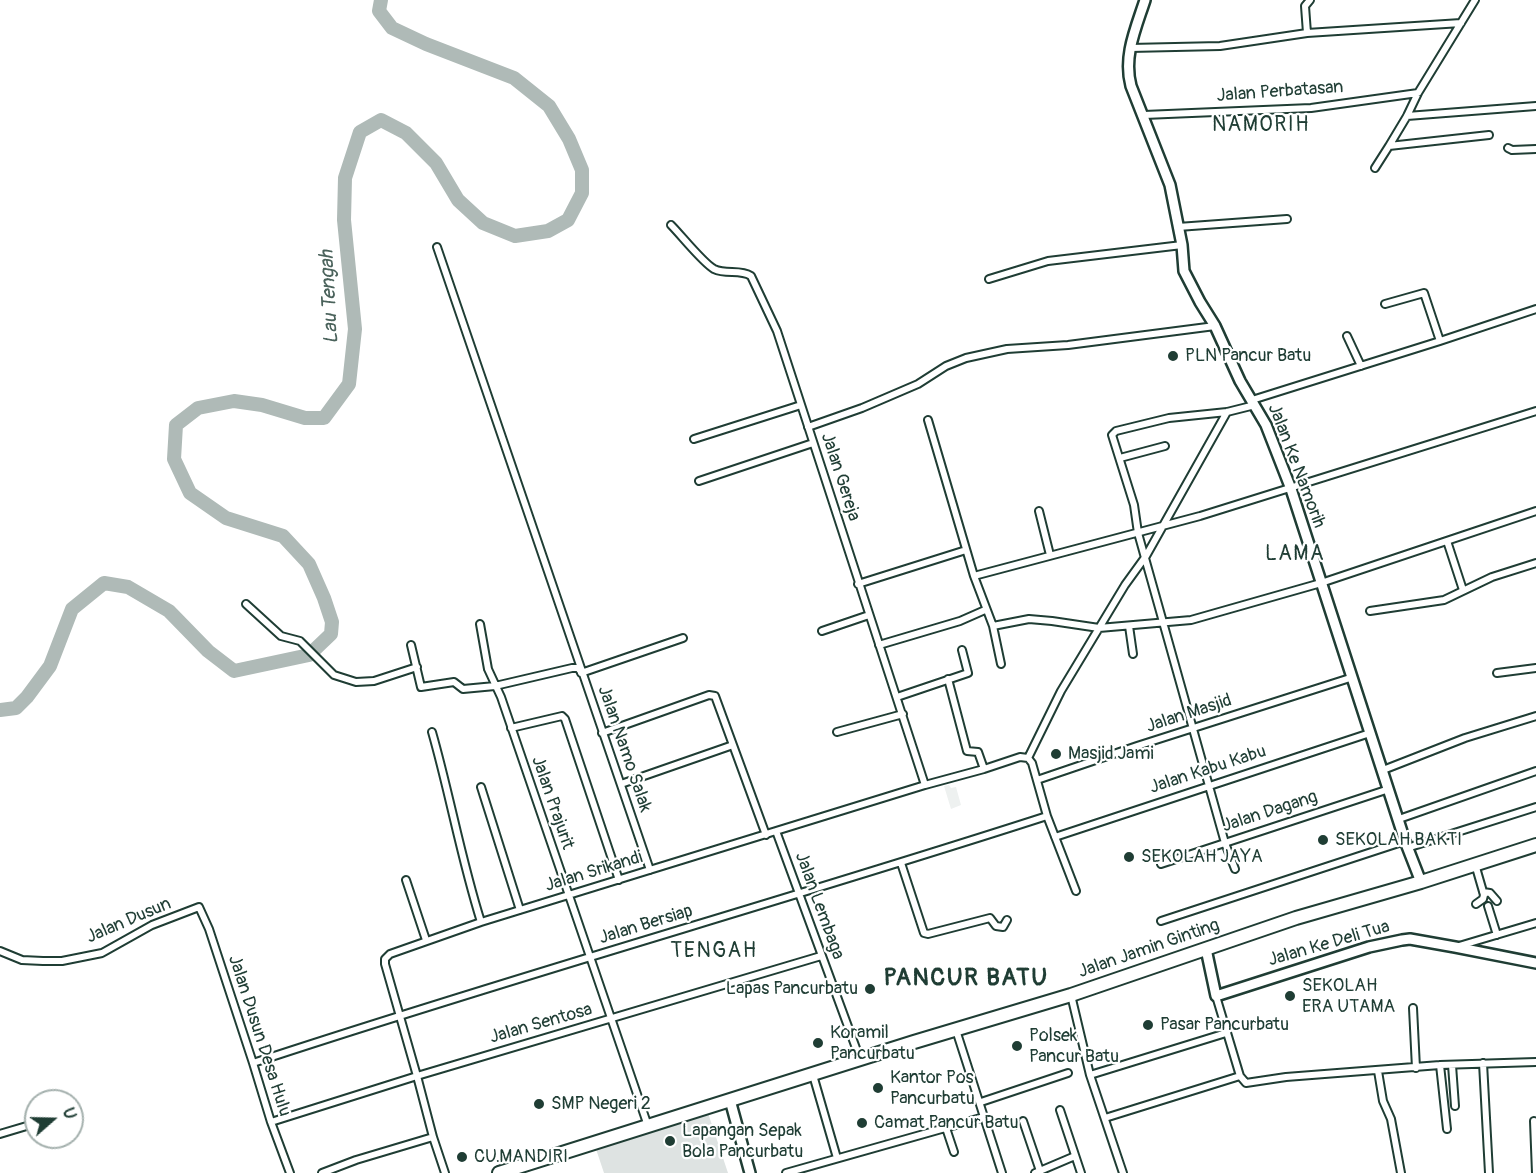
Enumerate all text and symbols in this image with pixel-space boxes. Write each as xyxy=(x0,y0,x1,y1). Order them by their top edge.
street label: Jalan Perbatasan xyxy=(1216,77,1344,107)
district label: NAMORIH xyxy=(1212,113,1310,139)
water label: Lau Tengah xyxy=(316,249,344,345)
place label: PLN Pancur Batu xyxy=(1185,345,1311,367)
marker: PLN Pancur Batu xyxy=(1166,349,1180,363)
street label: Jalan Ke Namorih xyxy=(1262,401,1330,531)
street label: Jalan Gereja xyxy=(816,430,864,524)
district label: LAMA xyxy=(1265,542,1325,568)
street label: Jalan Namo Salak xyxy=(592,683,656,815)
street label: Jalan Masjid xyxy=(1143,690,1235,738)
street label: Jalan Kabu Kabu xyxy=(1147,741,1269,799)
place label: Masjid Jami xyxy=(1068,743,1154,765)
marker: Masjid Jami xyxy=(1049,747,1063,761)
street label: Jalan Prajurit xyxy=(526,753,578,853)
street label: Jalan Dagang xyxy=(1220,786,1320,838)
place label: SEKOLAH BAKTI xyxy=(1335,829,1462,851)
marker: SEKOLAH BAKTI xyxy=(1316,833,1330,847)
place label: SEKOLAH JAYA xyxy=(1141,846,1263,868)
street label: Jalan Srikandi xyxy=(543,847,645,897)
street label: Jalan Lembaga xyxy=(790,849,848,963)
marker: SEKOLAH JAYA xyxy=(1122,850,1136,864)
street label: Jalan Dusun xyxy=(83,893,175,949)
street label: Jalan Bersiap xyxy=(597,901,695,949)
street label: Jalan Jamin Ginting xyxy=(1076,915,1222,983)
street label: Jalan Ke Deli Tua xyxy=(1266,916,1392,972)
district label: TENGAH xyxy=(670,939,758,965)
street label: Jalan Dusun Desa Hulu xyxy=(223,953,295,1119)
district label: PANCUR BATU xyxy=(883,965,1049,993)
place label: SEKOLAH ERA UTAMA xyxy=(1302,975,1395,1018)
place label: Lapas Pancurbatu xyxy=(726,978,858,1000)
marker: Lapas Pancurbatu xyxy=(863,982,877,996)
marker: SEKOLAH ERA UTAMA xyxy=(1283,989,1297,1003)
street label: Jalan Sentosa xyxy=(487,999,595,1049)
place label: Pasar Pancurbatu xyxy=(1160,1014,1289,1036)
marker: Pasar Pancurbatu xyxy=(1141,1018,1155,1032)
place label: Koramil Pancurbatu xyxy=(830,1022,915,1064)
place label: Polsek Pancur Batu xyxy=(1029,1025,1119,1068)
marker: Koramil Pancurbatu xyxy=(811,1036,825,1050)
marker: Polsek Pancur Batu xyxy=(1010,1039,1024,1053)
place label: Kantor Pos Pancurbatu xyxy=(890,1067,975,1110)
marker: Kantor Pos Pancurbatu xyxy=(871,1081,885,1095)
north arrow xyxy=(24,1089,84,1149)
place label: SMP Negeri 2 xyxy=(551,1093,651,1115)
marker: SMP Negeri 2 xyxy=(532,1097,546,1111)
text: U xyxy=(58,1105,80,1122)
place label: Camat Pancur Batu xyxy=(874,1112,1019,1134)
marker: Camat Pancur Batu xyxy=(855,1116,869,1130)
place label: Lapangan Sepak Bola Pancurbatu xyxy=(682,1120,803,1162)
marker: Lapangan Sepak Bola Pancurbatu xyxy=(663,1134,677,1148)
place label: CU.MANDIRI xyxy=(474,1146,568,1168)
marker: CU.MANDIRI xyxy=(455,1150,469,1164)

